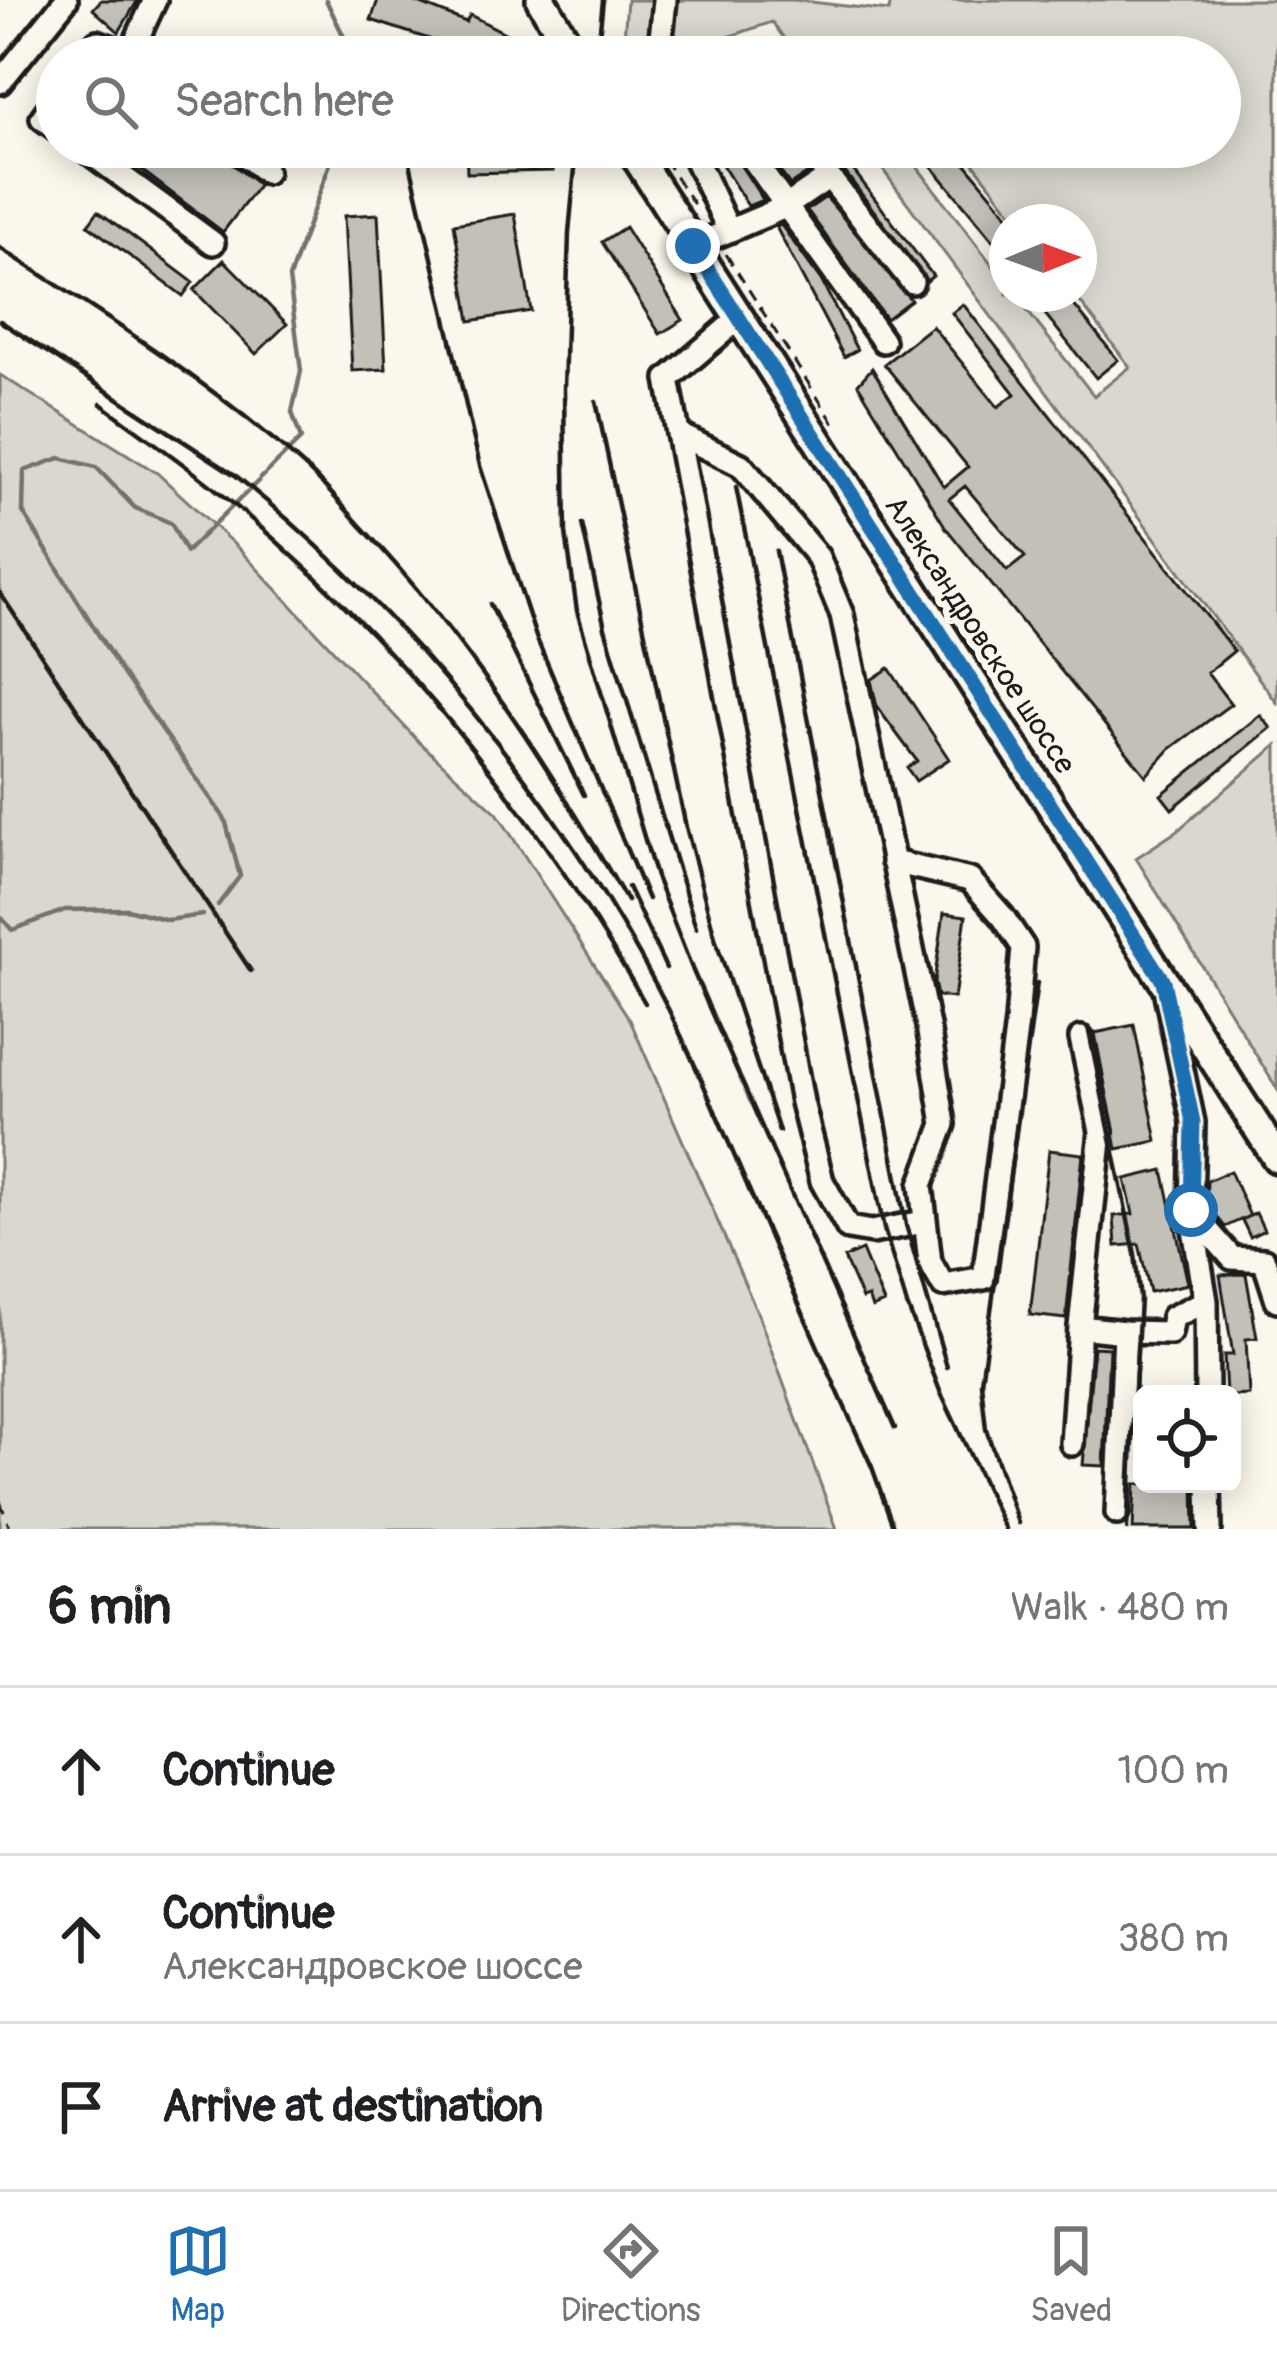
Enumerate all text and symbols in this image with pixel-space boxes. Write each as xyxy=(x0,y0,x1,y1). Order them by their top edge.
search box xyxy=(36,36,1241,168)
icon: search xyxy=(78,69,144,135)
text: Search here xyxy=(174,74,394,130)
north arrow xyxy=(989,204,1097,312)
route end xyxy=(666,219,720,273)
street label: Александровское шоссе xyxy=(876,489,1084,781)
route start xyxy=(1164,1183,1218,1237)
map controls xyxy=(1133,1385,1241,1493)
button: locate xyxy=(1133,1385,1241,1493)
text: 6 min xyxy=(48,1575,171,1639)
text: Walk · 480 m xyxy=(1010,1583,1229,1632)
icon: ahead xyxy=(48,1738,114,1804)
text: Continue xyxy=(162,1743,335,1799)
text: 100 m xyxy=(1117,1746,1229,1795)
text: Continue xyxy=(162,1886,335,1942)
icon: ahead xyxy=(48,1906,114,1972)
text: 380 m xyxy=(1118,1914,1229,1963)
text: Александровское шоссе xyxy=(162,1942,583,1991)
icon: arrive xyxy=(48,2074,114,2140)
text: Arrive at destination xyxy=(162,2079,543,2135)
tab: Map xyxy=(165,2218,231,2331)
tab: Directions xyxy=(561,2218,701,2331)
tab: Saved xyxy=(1030,2218,1112,2331)

